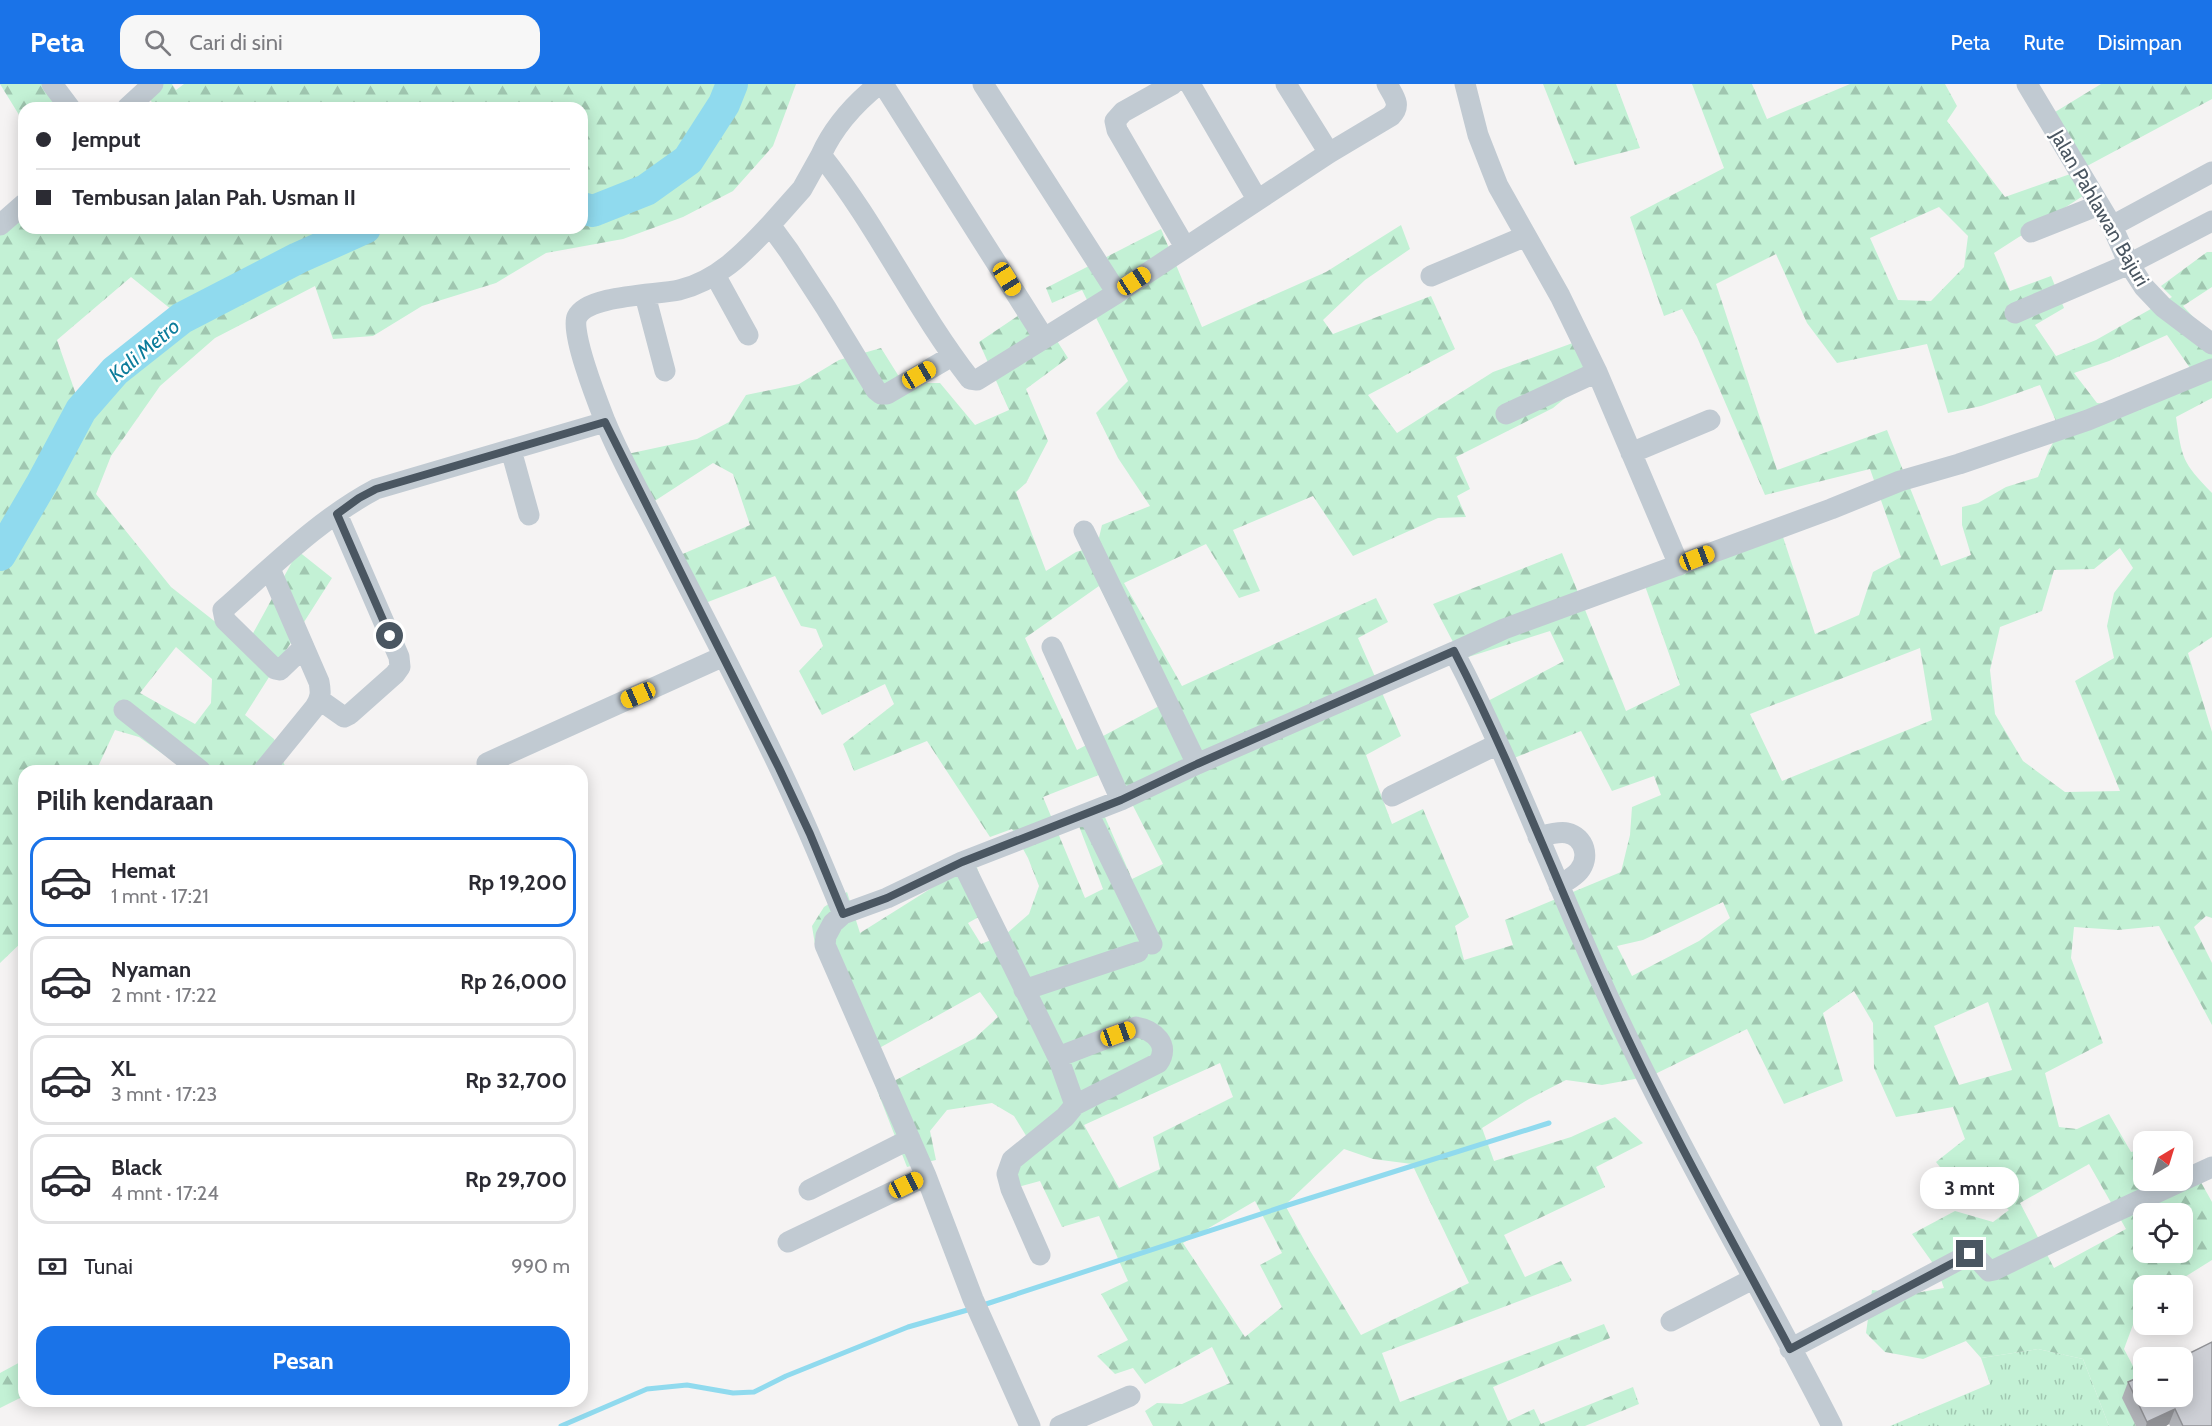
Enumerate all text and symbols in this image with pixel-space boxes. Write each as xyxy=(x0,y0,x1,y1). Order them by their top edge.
search box xyxy=(120,15,540,69)
text: Peta xyxy=(30,25,84,59)
icon: search xyxy=(141,26,174,59)
text: Cari di sini xyxy=(189,29,283,56)
text: Peta xyxy=(1951,30,1990,55)
text: Rute xyxy=(2023,30,2064,55)
text: Disimpan xyxy=(2097,30,2182,55)
street label: Jalan Pahlawan Bajuri xyxy=(2045,125,2155,291)
text: Jemput xyxy=(72,126,141,153)
text: Tembusan Jalan Pah. Usman II xyxy=(72,184,356,211)
car xyxy=(990,259,1024,299)
car xyxy=(1114,264,1154,298)
water label: Kali Metro xyxy=(103,313,185,387)
car xyxy=(899,358,939,392)
car xyxy=(1677,543,1717,573)
route start xyxy=(376,622,403,649)
car xyxy=(618,679,658,711)
text: Pilih kendaraan xyxy=(36,784,214,817)
icon: car xyxy=(39,855,93,909)
text: Hemat xyxy=(111,857,176,884)
text: Rp 19,200 xyxy=(468,869,567,896)
text: 1 mnt · 17:21 xyxy=(111,884,209,908)
icon: car xyxy=(39,954,93,1008)
text: Nyaman xyxy=(111,956,191,983)
text: Rp 26,000 xyxy=(460,968,567,995)
text: 2 mnt · 17:22 xyxy=(111,983,217,1007)
car xyxy=(1098,1019,1138,1049)
icon: car xyxy=(39,1053,93,1107)
text: XL xyxy=(111,1055,136,1082)
text: Rp 32,700 xyxy=(465,1067,567,1094)
text: 3 mnt · 17:23 xyxy=(111,1082,217,1106)
north arrow xyxy=(2133,1131,2193,1191)
map controls xyxy=(2133,1131,2193,1407)
icon: car xyxy=(39,1152,93,1206)
text: Black xyxy=(111,1154,162,1181)
text: Rp 29,700 xyxy=(465,1166,567,1193)
callout: 3 mnt xyxy=(1920,1167,2020,1209)
car xyxy=(886,1169,926,1201)
text: 3 mnt xyxy=(1944,1176,1995,1200)
text: 4 mnt · 17:24 xyxy=(111,1181,219,1205)
button: locate xyxy=(2133,1203,2193,1263)
route end xyxy=(1956,1240,1983,1267)
icon: cash xyxy=(36,1250,69,1283)
text: Tunai xyxy=(84,1253,133,1280)
text: 990 m xyxy=(511,1254,570,1278)
button: + xyxy=(2133,1275,2193,1335)
button: Pesan xyxy=(36,1326,570,1395)
button: − xyxy=(2133,1347,2193,1407)

